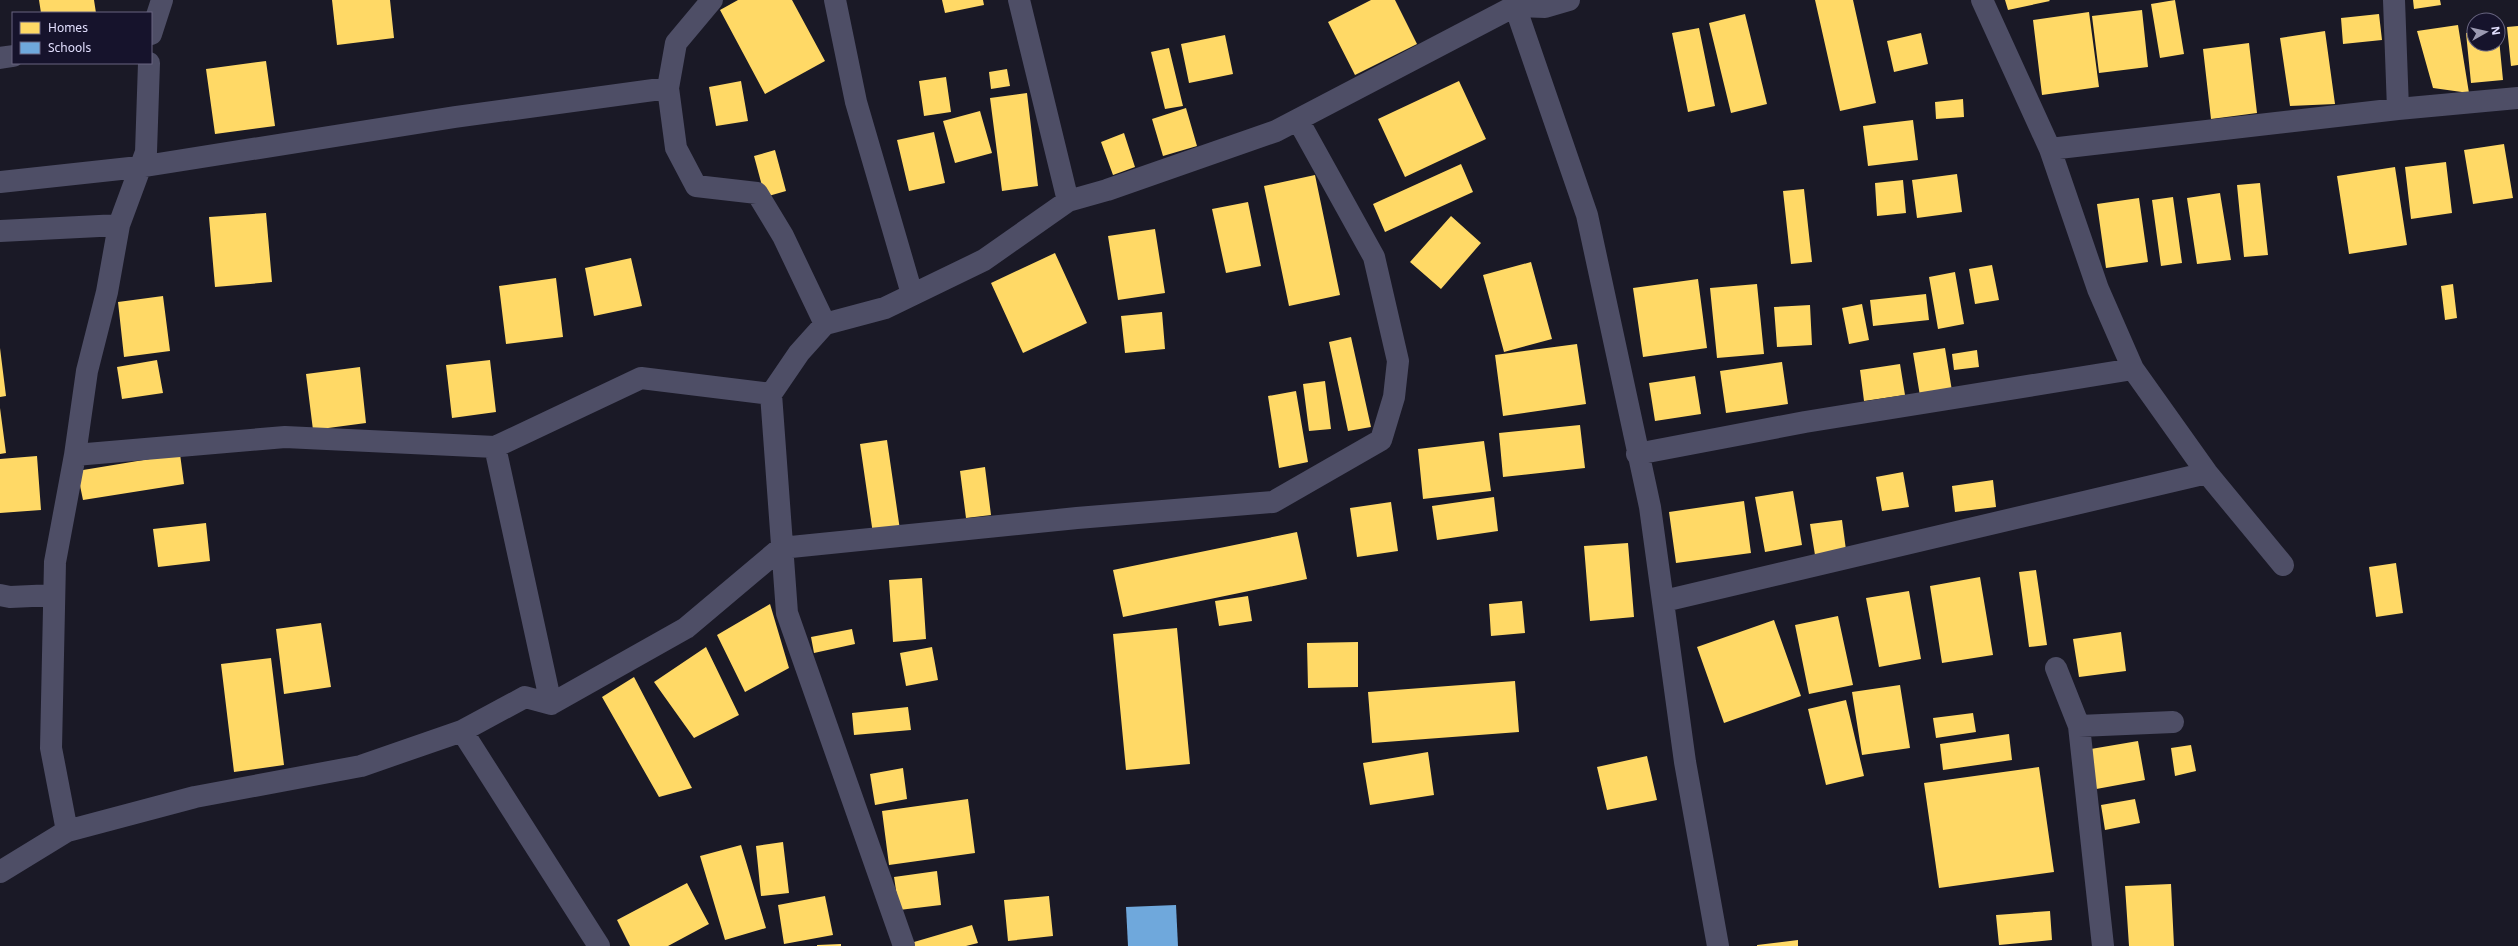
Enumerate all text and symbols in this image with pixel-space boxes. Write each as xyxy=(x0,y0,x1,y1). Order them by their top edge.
legend xyxy=(12,12,152,64)
north arrow xyxy=(2466,12,2506,52)
text: Homes xyxy=(48,19,88,36)
text: N xyxy=(2488,25,2504,36)
text: Schools xyxy=(48,39,91,56)

